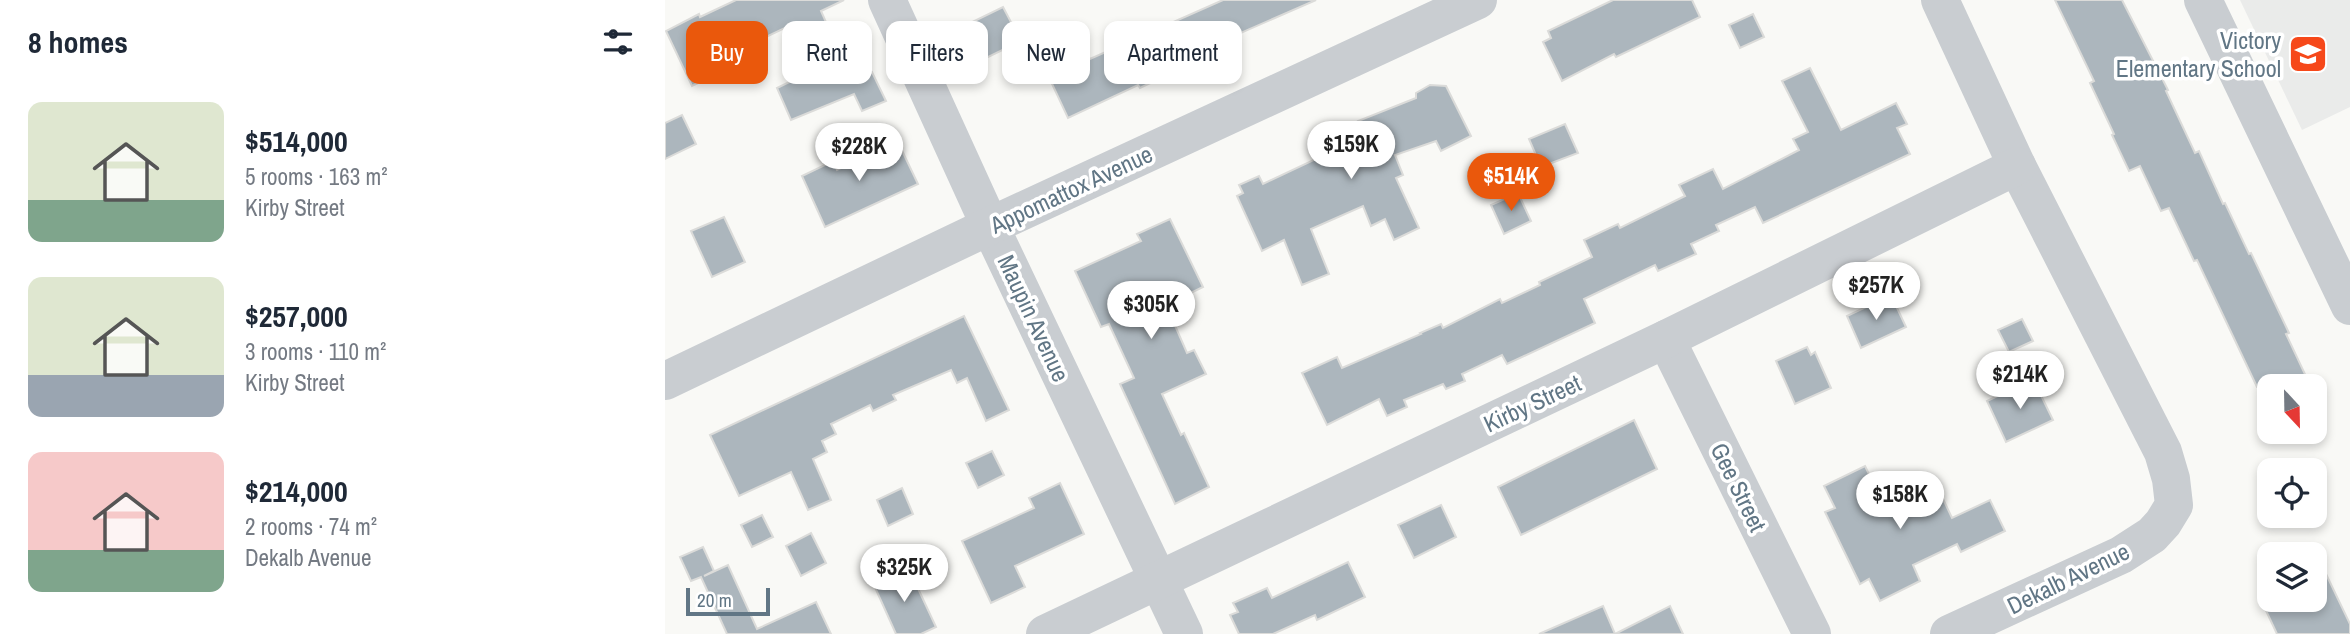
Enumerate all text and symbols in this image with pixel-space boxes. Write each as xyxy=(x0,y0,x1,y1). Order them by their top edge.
chip: Buy xyxy=(686,21,768,84)
chip: Rent xyxy=(782,21,872,84)
chip: Filters xyxy=(886,21,988,84)
chip: New xyxy=(1002,21,1090,84)
chip: Apartment xyxy=(1104,21,1242,84)
text: 8 homes xyxy=(28,22,128,62)
icon: filters xyxy=(599,23,637,61)
place label: Victory Elementary School xyxy=(2116,24,2281,84)
school or university icon: Victory Elementary School xyxy=(2287,33,2329,75)
text: $514,000 xyxy=(245,121,348,161)
pin: $159K xyxy=(1302,122,1400,181)
pin: $228K xyxy=(810,124,908,183)
text: $159K xyxy=(1323,128,1379,159)
icon: home xyxy=(84,130,168,214)
text: $228K xyxy=(831,130,887,161)
street label: Appomattox Avenue xyxy=(984,137,1157,241)
pin: $514K xyxy=(1462,154,1560,213)
text: $514K xyxy=(1483,160,1539,191)
text: 5 rooms · 163 m² xyxy=(245,161,388,192)
text: Kirby Street xyxy=(245,192,345,223)
street label: Maupin Avenue xyxy=(991,249,1077,387)
pin: $257K xyxy=(1827,262,1925,322)
text: $257K xyxy=(1848,269,1904,300)
pin: $305K xyxy=(1102,282,1200,341)
text: $305K xyxy=(1123,288,1179,319)
text: $257,000 xyxy=(245,296,348,336)
icon: home xyxy=(84,305,168,389)
text: 3 rooms · 110 m² xyxy=(245,336,386,367)
pin: $214K xyxy=(1971,352,2069,411)
text: $214K xyxy=(1992,358,2048,389)
street label: Kirby Street xyxy=(1478,366,1586,439)
text: Kirby Street xyxy=(245,367,345,398)
north arrow xyxy=(2257,374,2327,444)
map controls xyxy=(2257,374,2327,612)
street label: Gee Street xyxy=(1704,437,1774,537)
button: locate xyxy=(2257,458,2327,528)
text: $214,000 xyxy=(245,471,348,511)
pin: $158K xyxy=(1851,472,1949,531)
text: $158K xyxy=(1872,478,1928,509)
icon: home xyxy=(84,480,168,564)
text: 2 rooms · 74 m² xyxy=(245,511,377,542)
street label: Dekalb Avenue xyxy=(2002,535,2134,621)
text: Dekalb Avenue xyxy=(245,542,372,573)
button: layers xyxy=(2257,542,2327,612)
pin: $325K xyxy=(855,544,953,604)
text: $325K xyxy=(876,551,932,582)
scale bar xyxy=(686,585,770,617)
text: 20 m xyxy=(697,587,732,613)

